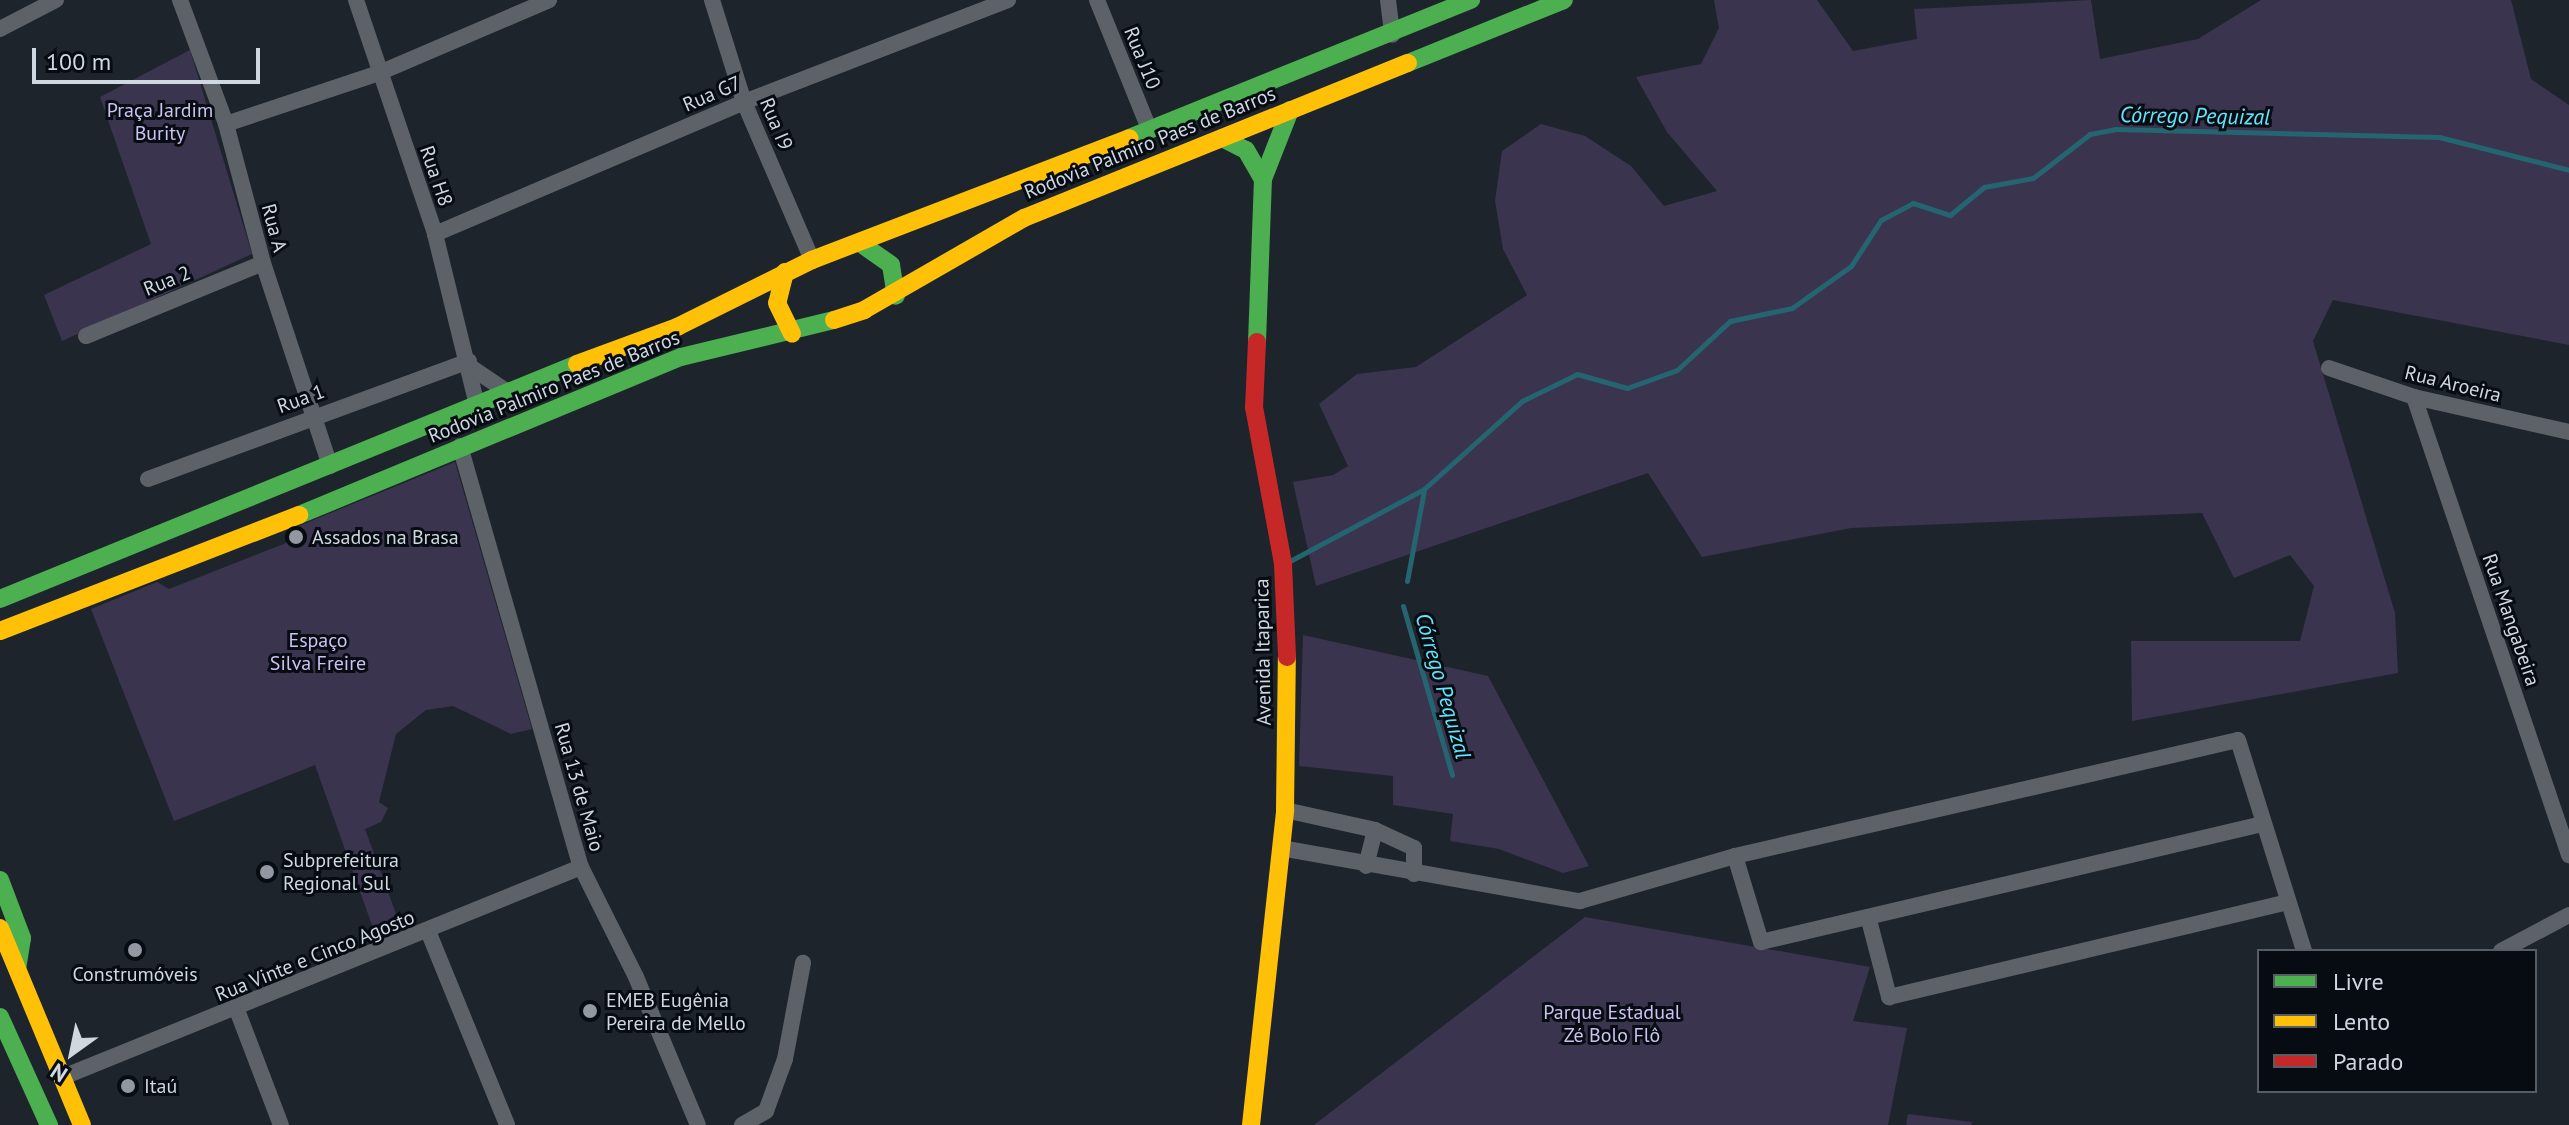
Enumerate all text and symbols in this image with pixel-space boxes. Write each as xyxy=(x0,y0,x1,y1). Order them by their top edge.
street label: Rua J10 xyxy=(1119,23,1165,93)
scale bar xyxy=(36,32,264,82)
text: 100 m xyxy=(46,46,111,77)
street label: Rua G7 xyxy=(679,71,745,117)
street label: Rodovia Palmiro Paes de Barros xyxy=(1021,82,1279,204)
street label: Rua I9 xyxy=(754,94,798,154)
park label: Praça Jardim Burity xyxy=(107,98,213,145)
water label: Córrego Pequizal xyxy=(2120,101,2270,131)
street label: Rua H8 xyxy=(415,143,457,209)
street label: Rua A xyxy=(256,201,292,255)
street label: Rua 2 xyxy=(140,261,194,301)
street label: Rodovia Palmiro Paes de Barros xyxy=(425,326,683,448)
street label: Rua Aroeira xyxy=(2402,360,2504,408)
street label: Rua 1 xyxy=(274,379,328,419)
place label: Assados na Brasa xyxy=(312,525,459,549)
marker: Assados na Brasa xyxy=(287,528,305,546)
street label: Rua Mangabeira xyxy=(2477,551,2545,689)
street label: Avenida Itaparica xyxy=(1250,578,1276,726)
water label: Córrego Pequizal xyxy=(1410,610,1476,762)
park label: Espaço Silva Freire xyxy=(270,628,366,675)
street label: Rua 13 de Maio xyxy=(549,720,609,854)
place label: Subprefeitura Regional Sul xyxy=(283,848,399,895)
marker: Subprefeitura Regional Sul xyxy=(258,863,276,881)
street label: Rua Vinte e Cinco Agosto xyxy=(211,905,419,1007)
marker: Construmóveis xyxy=(126,941,144,959)
legend xyxy=(2257,949,2537,1093)
place label: Construmóveis xyxy=(72,962,198,986)
text: Livre xyxy=(2333,966,2384,997)
place label: EMEB Eugênia Pereira de Mello xyxy=(606,988,746,1035)
park label: Parque Estadual Zé Bolo Flô xyxy=(1543,1001,1681,1048)
marker: EMEB Eugênia Pereira de Mello xyxy=(581,1002,599,1020)
text: Lento xyxy=(2333,1006,2390,1037)
north arrow xyxy=(32,1013,112,1093)
text: Parado xyxy=(2333,1046,2403,1077)
text: N xyxy=(45,1057,73,1089)
place label: Itaú xyxy=(144,1074,177,1098)
marker: Itaú xyxy=(119,1077,137,1095)

